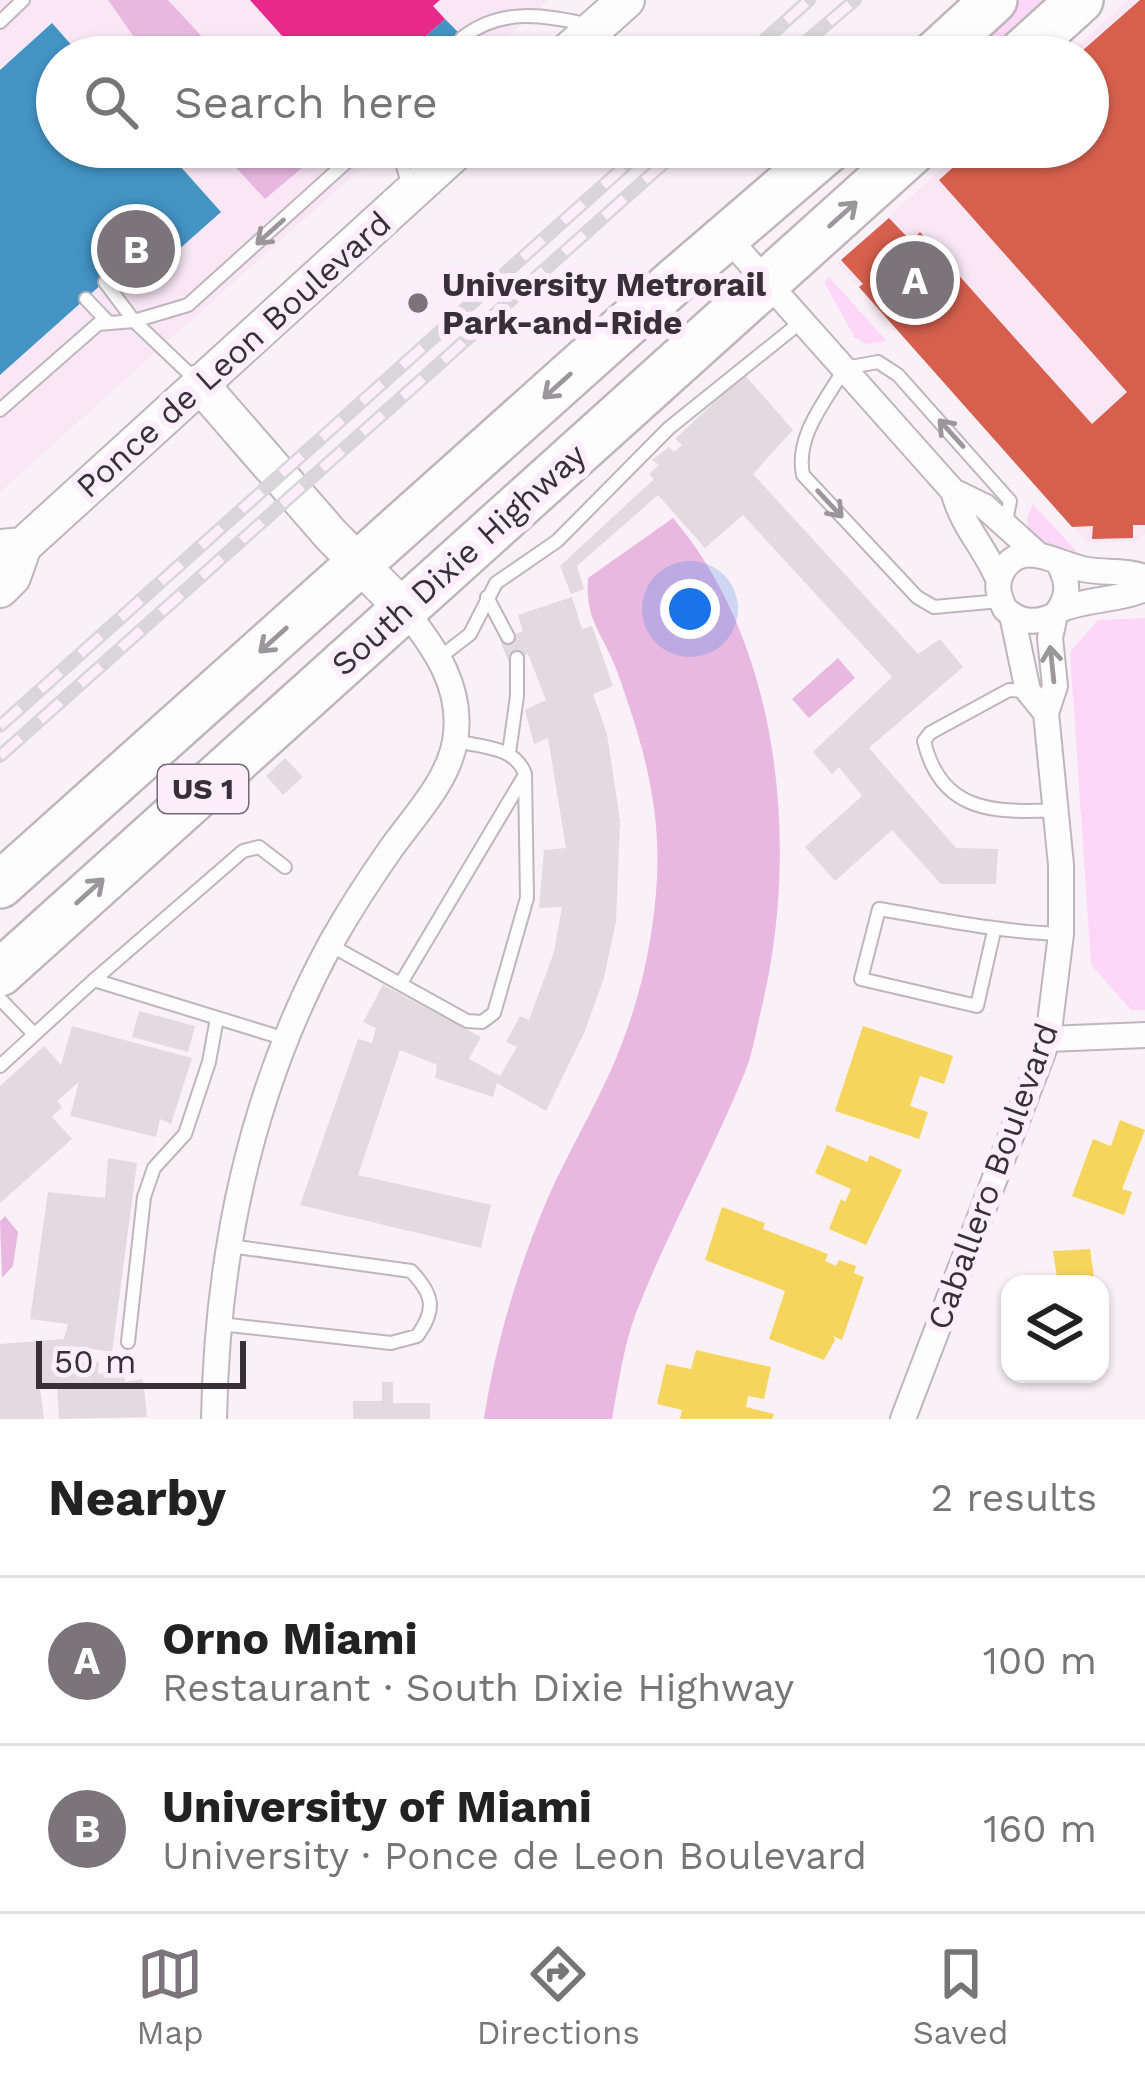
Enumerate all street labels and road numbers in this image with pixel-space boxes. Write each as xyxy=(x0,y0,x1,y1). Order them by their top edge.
street label: Ponce de Leon Boulevard xyxy=(68,202,398,506)
street label: South Dixie Highway xyxy=(323,435,593,684)
road number: US 1 xyxy=(158,765,248,813)
street label: Caballero Boulevard xyxy=(919,1018,1066,1335)

